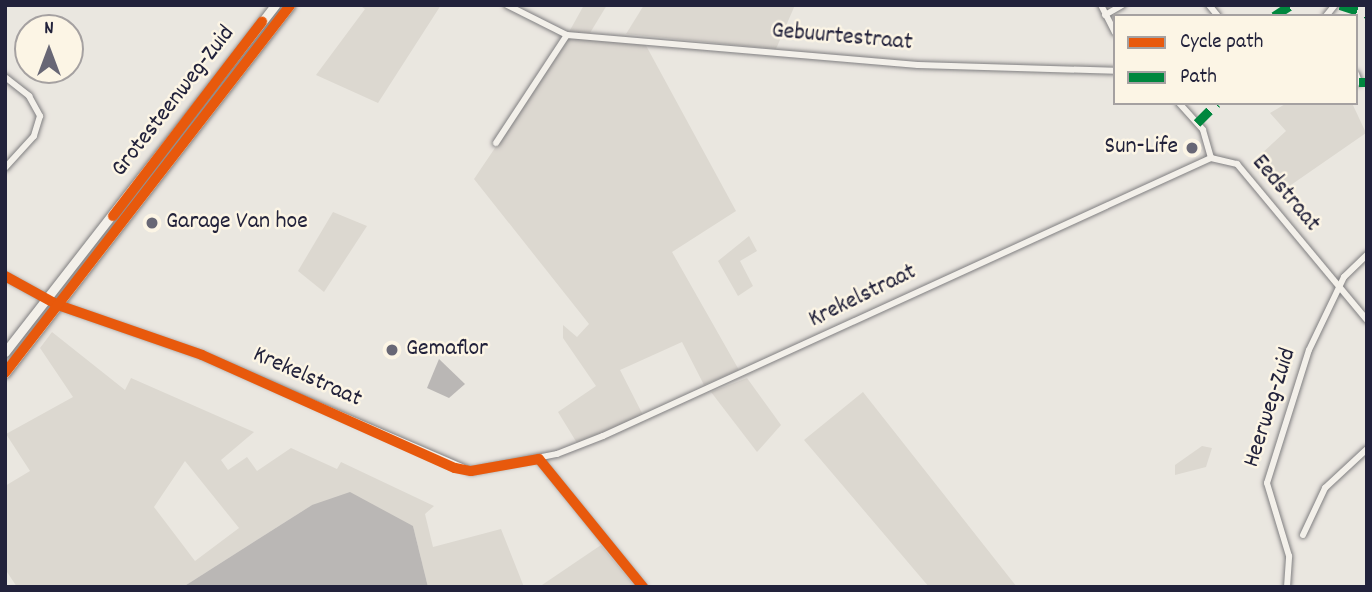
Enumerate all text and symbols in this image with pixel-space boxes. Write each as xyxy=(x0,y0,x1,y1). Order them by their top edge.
north arrow xyxy=(14,14,84,84)
legend xyxy=(1113,14,1358,105)
text: N xyxy=(44,16,54,43)
street label: Gebuurtestraat xyxy=(770,17,914,59)
street label: Grotesteenweg-Zuid xyxy=(106,21,242,183)
text: Cycle path xyxy=(1180,28,1263,58)
text: Path xyxy=(1180,63,1217,93)
place label: Sun-Life xyxy=(1105,134,1178,162)
marker: Sun-Life xyxy=(1184,140,1200,156)
street label: Eedstraat xyxy=(1244,150,1326,238)
place label: Garage Van hoe xyxy=(166,209,308,237)
marker: Garage Van hoe xyxy=(144,215,160,231)
street label: Krekelstraat xyxy=(805,259,921,335)
place label: Gemaflor xyxy=(406,336,488,364)
street label: Krekelstraat xyxy=(248,341,366,415)
marker: Gemaflor xyxy=(384,342,400,358)
street label: Heerweg-Zuid xyxy=(1238,345,1304,471)

